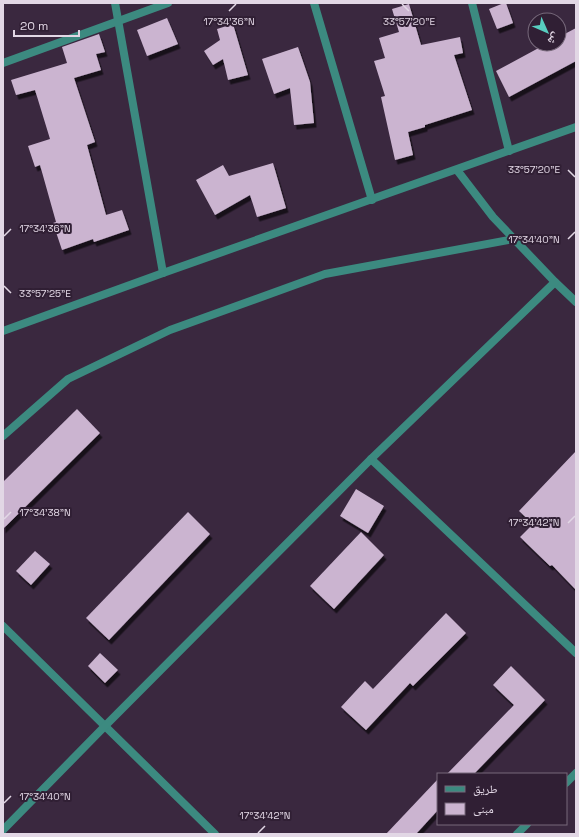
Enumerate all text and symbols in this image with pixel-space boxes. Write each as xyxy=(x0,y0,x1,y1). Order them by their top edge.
scale bar xyxy=(14,12,79,38)
north arrow xyxy=(527,12,567,52)
text: 17°34'36"N xyxy=(203,15,255,28)
text: 33°57'20"E xyxy=(383,15,435,28)
text: 20 m xyxy=(20,18,48,34)
text: ش xyxy=(544,29,563,48)
text: 33°57'20"E xyxy=(508,163,560,176)
text: 17°34'36"N xyxy=(19,222,71,235)
text: 17°34'40"N xyxy=(508,233,560,246)
text: 33°57'25"E xyxy=(19,287,71,300)
text: 17°34'38"N xyxy=(19,506,71,519)
text: 17°34'42"N xyxy=(509,516,559,529)
legend xyxy=(437,773,567,825)
text: طريق xyxy=(473,781,498,797)
text: 17°34'40"N xyxy=(19,790,71,803)
text: مبنى xyxy=(473,801,494,817)
text: 17°34'42"N xyxy=(240,809,290,822)

